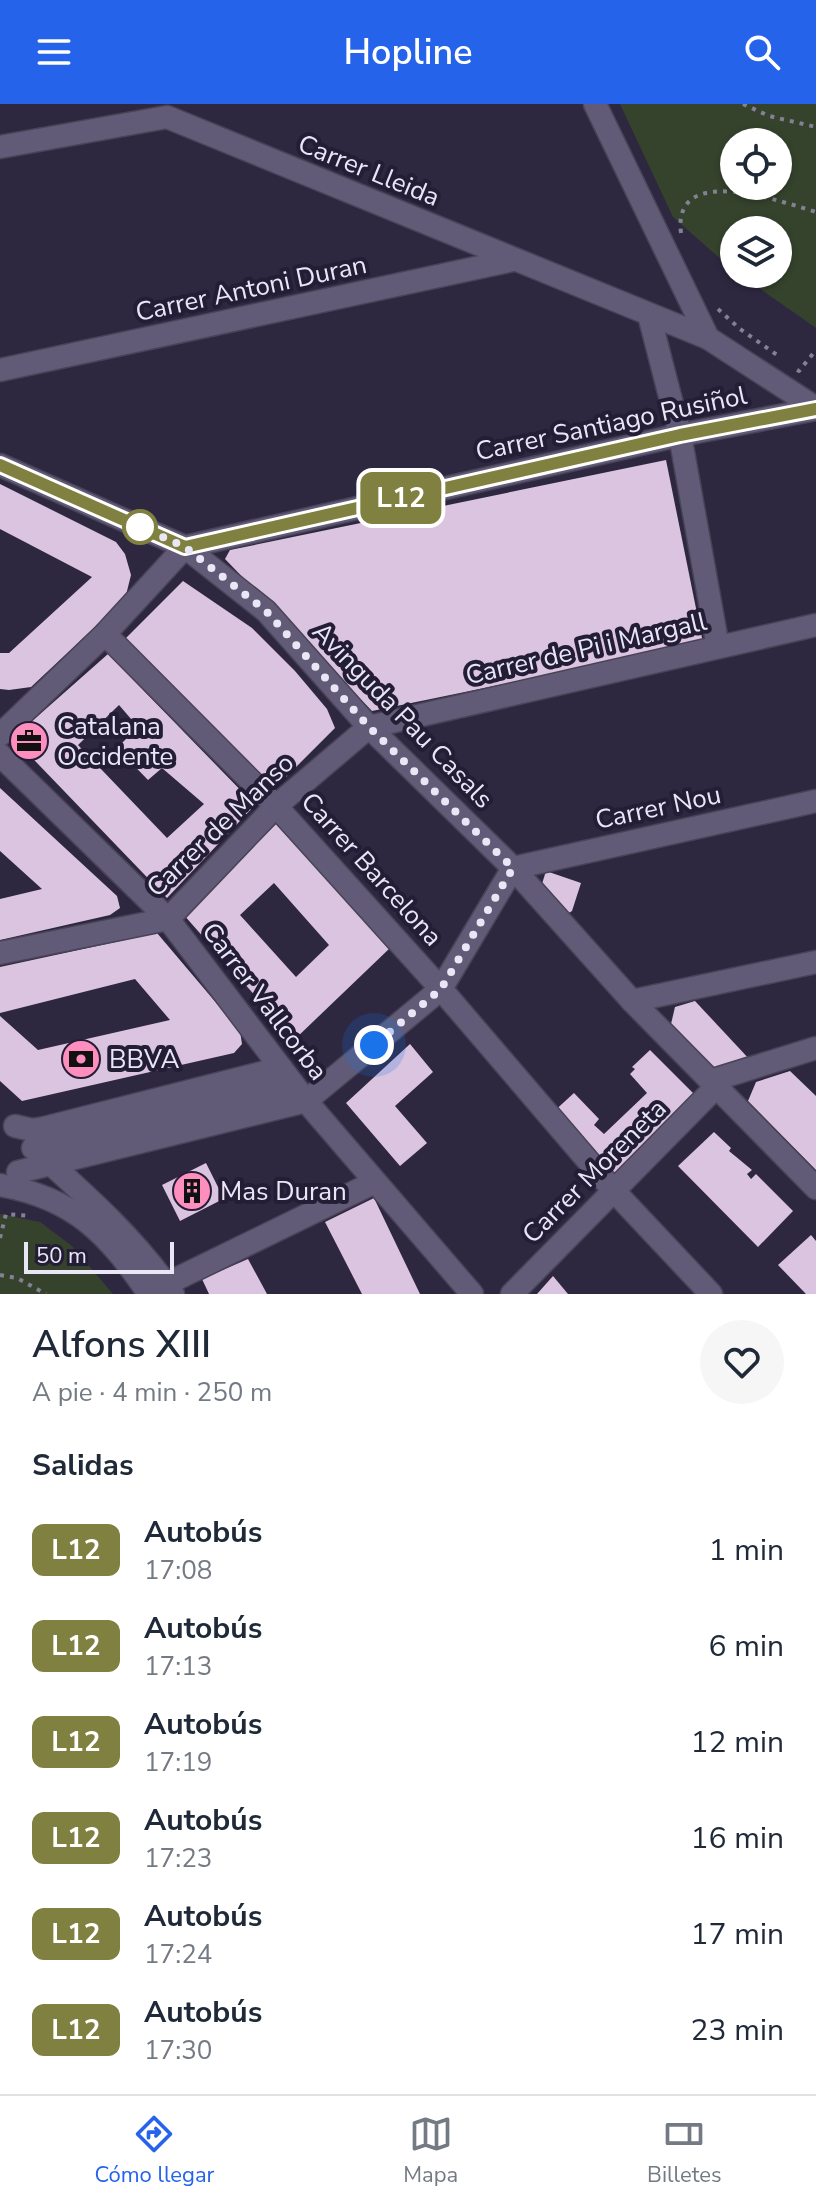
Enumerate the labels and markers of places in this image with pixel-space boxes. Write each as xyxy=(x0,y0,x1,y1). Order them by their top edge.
unlabelled marker xyxy=(123,510,157,544)
place label: Catalana Occidente xyxy=(57,709,173,774)
office icon: Catalana Occidente xyxy=(8,720,50,762)
bank icon: BBVA xyxy=(60,1038,102,1080)
place label: BBVA xyxy=(109,1042,179,1077)
building icon: Mas Duran xyxy=(171,1170,213,1212)
place label: Mas Duran xyxy=(220,1174,347,1209)

